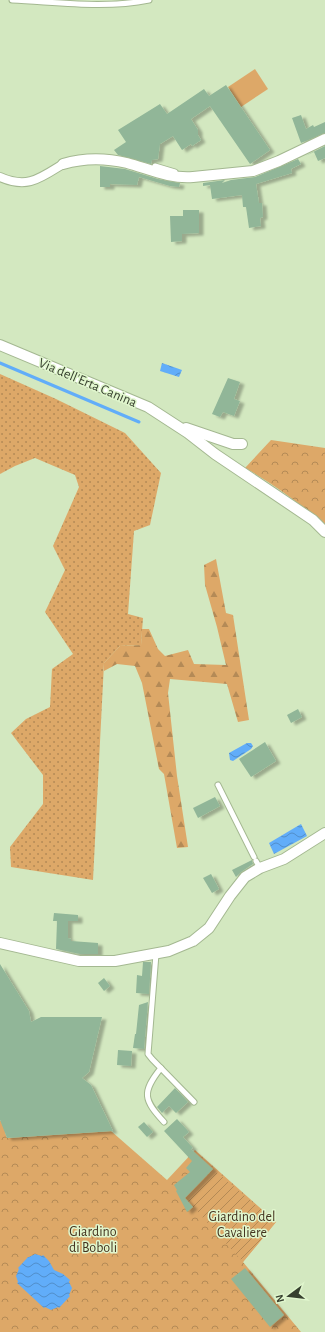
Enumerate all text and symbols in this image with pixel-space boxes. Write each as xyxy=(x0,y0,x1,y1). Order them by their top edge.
street label: Via dell'Erta Canina xyxy=(36,356,139,410)
park label: Giardino del Cavaliere xyxy=(209,1210,275,1240)
park label: Giardino di Boboli xyxy=(69,1225,117,1255)
north arrow xyxy=(269,1276,309,1316)
text: N xyxy=(274,1293,286,1304)

